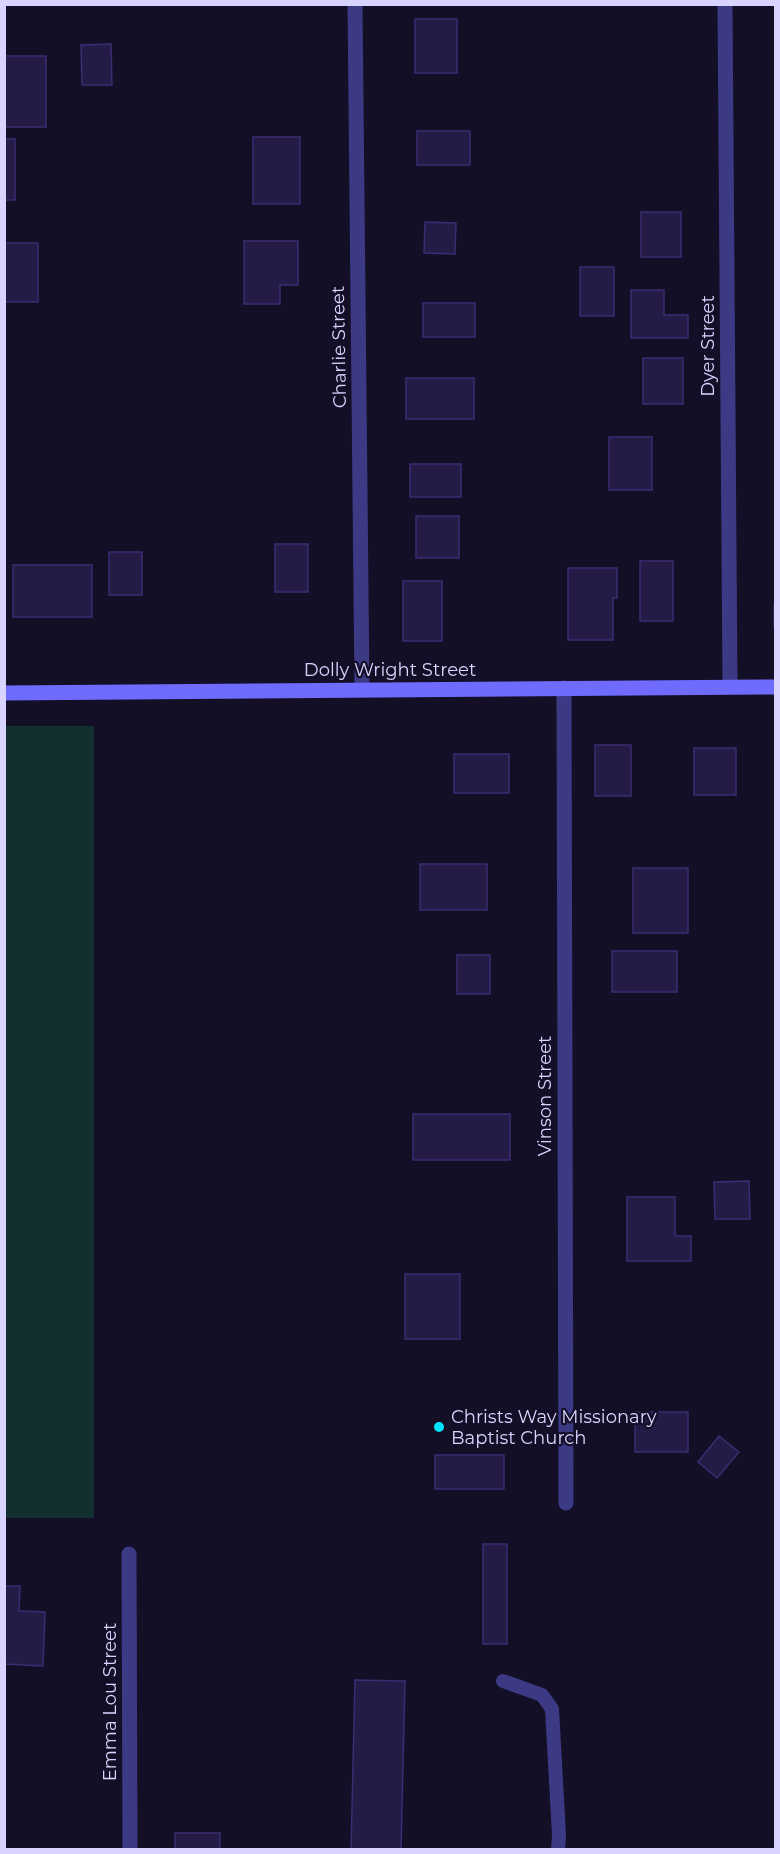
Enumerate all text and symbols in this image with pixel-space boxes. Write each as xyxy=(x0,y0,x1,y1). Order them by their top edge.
street label: Charlie Street xyxy=(327,286,351,408)
street label: Dyer Street xyxy=(697,295,719,397)
street label: Dolly Wright Street xyxy=(304,659,476,681)
street label: Vinson Street xyxy=(534,1036,556,1156)
place label: Christs Way Missionary Baptist Church xyxy=(451,1406,657,1449)
marker: Christs Way Missionary Baptist Church xyxy=(432,1420,446,1434)
street label: Emma Lou Street xyxy=(99,1623,121,1781)

